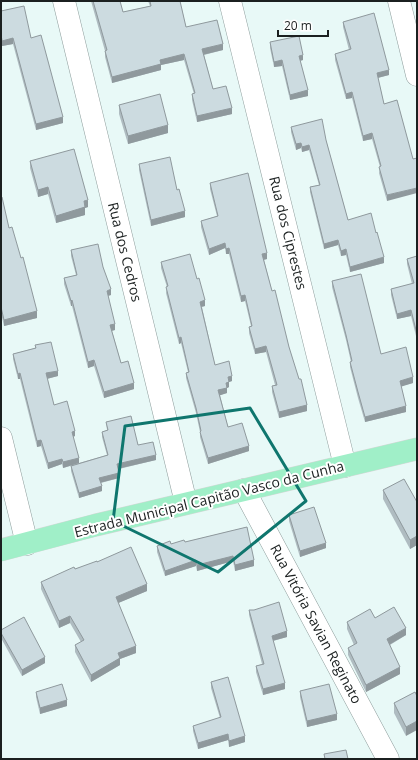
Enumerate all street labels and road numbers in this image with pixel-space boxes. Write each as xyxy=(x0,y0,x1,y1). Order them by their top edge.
street label: Rua dos Ciprestes xyxy=(265,174,312,292)
street label: Rua dos Cedros xyxy=(104,200,147,304)
street label: Estrada Municipal Capitão Vasco da Cunha xyxy=(72,456,346,541)
street label: Rua Vitória Savian Reginato xyxy=(266,541,367,707)

